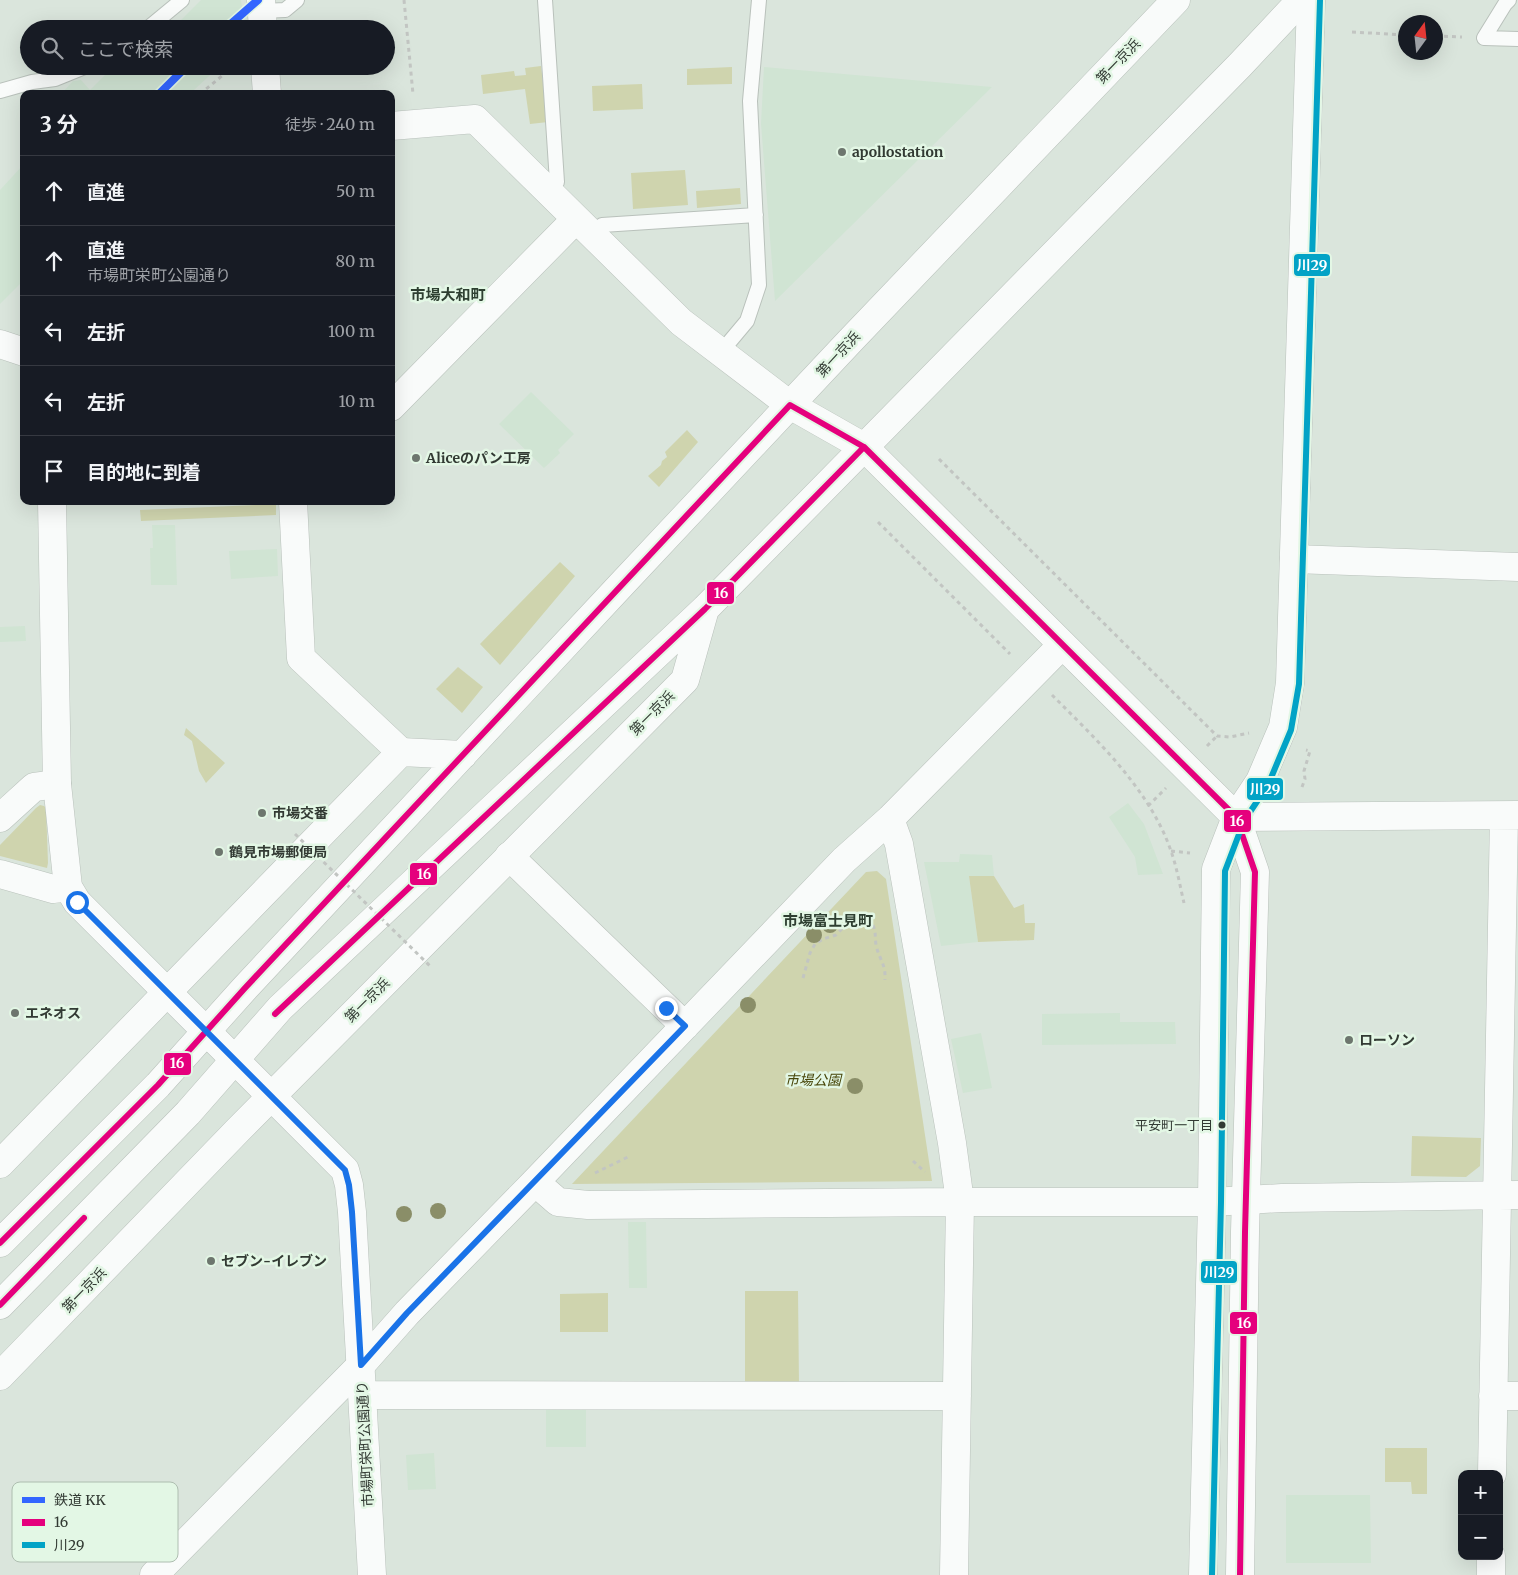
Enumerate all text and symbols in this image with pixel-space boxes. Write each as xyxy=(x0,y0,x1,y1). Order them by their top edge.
north arrow xyxy=(1398,15,1443,60)
search box xyxy=(20,20,395,75)
icon: search xyxy=(38,34,66,62)
street label: 第一京浜 xyxy=(1092,35,1144,87)
text: ここで検索 xyxy=(78,37,173,61)
text: 3 分 xyxy=(40,111,78,138)
text: 徒歩 · 240 m xyxy=(285,114,375,134)
place label: apollostation xyxy=(852,143,944,161)
marker: apollostation xyxy=(836,146,848,158)
icon: ahead xyxy=(40,177,68,205)
text: 直進 xyxy=(87,180,125,204)
text: 50 m xyxy=(336,181,375,201)
text: 直進 xyxy=(87,238,125,262)
icon: ahead xyxy=(40,247,68,275)
text: 80 m xyxy=(336,251,375,271)
line badge: 川29 xyxy=(1293,253,1331,277)
text: 川29 xyxy=(1297,256,1327,274)
text: 市場町栄町公園通り xyxy=(87,265,231,285)
district label: 市場大和町 xyxy=(410,285,486,304)
icon: left xyxy=(40,317,68,345)
text: 左折 xyxy=(87,320,125,344)
text: 100 m xyxy=(328,321,375,341)
street label: 第一京浜 xyxy=(812,327,864,381)
icon: left xyxy=(40,387,68,415)
text: 左折 xyxy=(87,390,125,414)
text: 10 m xyxy=(338,391,375,411)
place label: Aliceのパン工房 xyxy=(425,449,531,467)
marker: Aliceのパン工房 xyxy=(410,452,422,464)
icon: arrive xyxy=(40,457,68,485)
text: 目的地に到着 xyxy=(87,460,201,484)
line badge: 16 xyxy=(706,581,735,605)
text: 16 xyxy=(714,584,729,602)
street label: 第一京浜 xyxy=(626,687,678,739)
line badge: 川29 xyxy=(1246,777,1284,801)
text: 川29 xyxy=(1250,780,1280,798)
place label: 市場交番 xyxy=(272,804,328,822)
marker: 市場交番 xyxy=(256,807,268,819)
line badge: 16 xyxy=(1223,809,1252,833)
text: 16 xyxy=(1230,812,1245,830)
place label: 鶴見市場郵便局 xyxy=(229,843,327,861)
marker: 鶴見市場郵便局 xyxy=(213,846,225,858)
line badge: 16 xyxy=(409,862,438,886)
text: 16 xyxy=(417,865,432,883)
route start xyxy=(66,891,89,914)
district label: 市場富士見町 xyxy=(783,911,873,930)
street label: 第一京浜 xyxy=(341,974,393,1026)
route end xyxy=(655,997,678,1020)
place label: エネオス xyxy=(25,1004,81,1022)
marker: エネオス xyxy=(9,1007,21,1019)
place label: ローソン xyxy=(1359,1031,1415,1049)
marker: ローソン xyxy=(1343,1034,1355,1046)
line badge: 16 xyxy=(163,1052,192,1076)
text: 16 xyxy=(170,1054,185,1072)
park label: 市場公園 xyxy=(785,1071,843,1089)
place label: 平安町一丁目 xyxy=(1135,1117,1213,1134)
marker: 平安町一丁目 xyxy=(1217,1120,1227,1130)
place label: セブン-イレブン xyxy=(221,1252,327,1270)
marker: セブン-イレブン xyxy=(205,1255,217,1267)
line badge: 川29 xyxy=(1200,1260,1238,1284)
text: 川29 xyxy=(1204,1263,1234,1281)
street label: 第一京浜 xyxy=(58,1264,110,1316)
line badge: 16 xyxy=(1229,1311,1258,1335)
text: 16 xyxy=(1237,1314,1252,1332)
street label: 市場町栄町公園通り xyxy=(353,1381,377,1507)
map controls xyxy=(1458,1470,1503,1560)
button: + xyxy=(1458,1470,1503,1515)
legend xyxy=(12,1482,178,1562)
text: 鉄道 KK xyxy=(54,1491,107,1509)
text: 16 xyxy=(54,1513,68,1531)
button: − xyxy=(1458,1515,1503,1560)
text: 川29 xyxy=(54,1536,84,1554)

